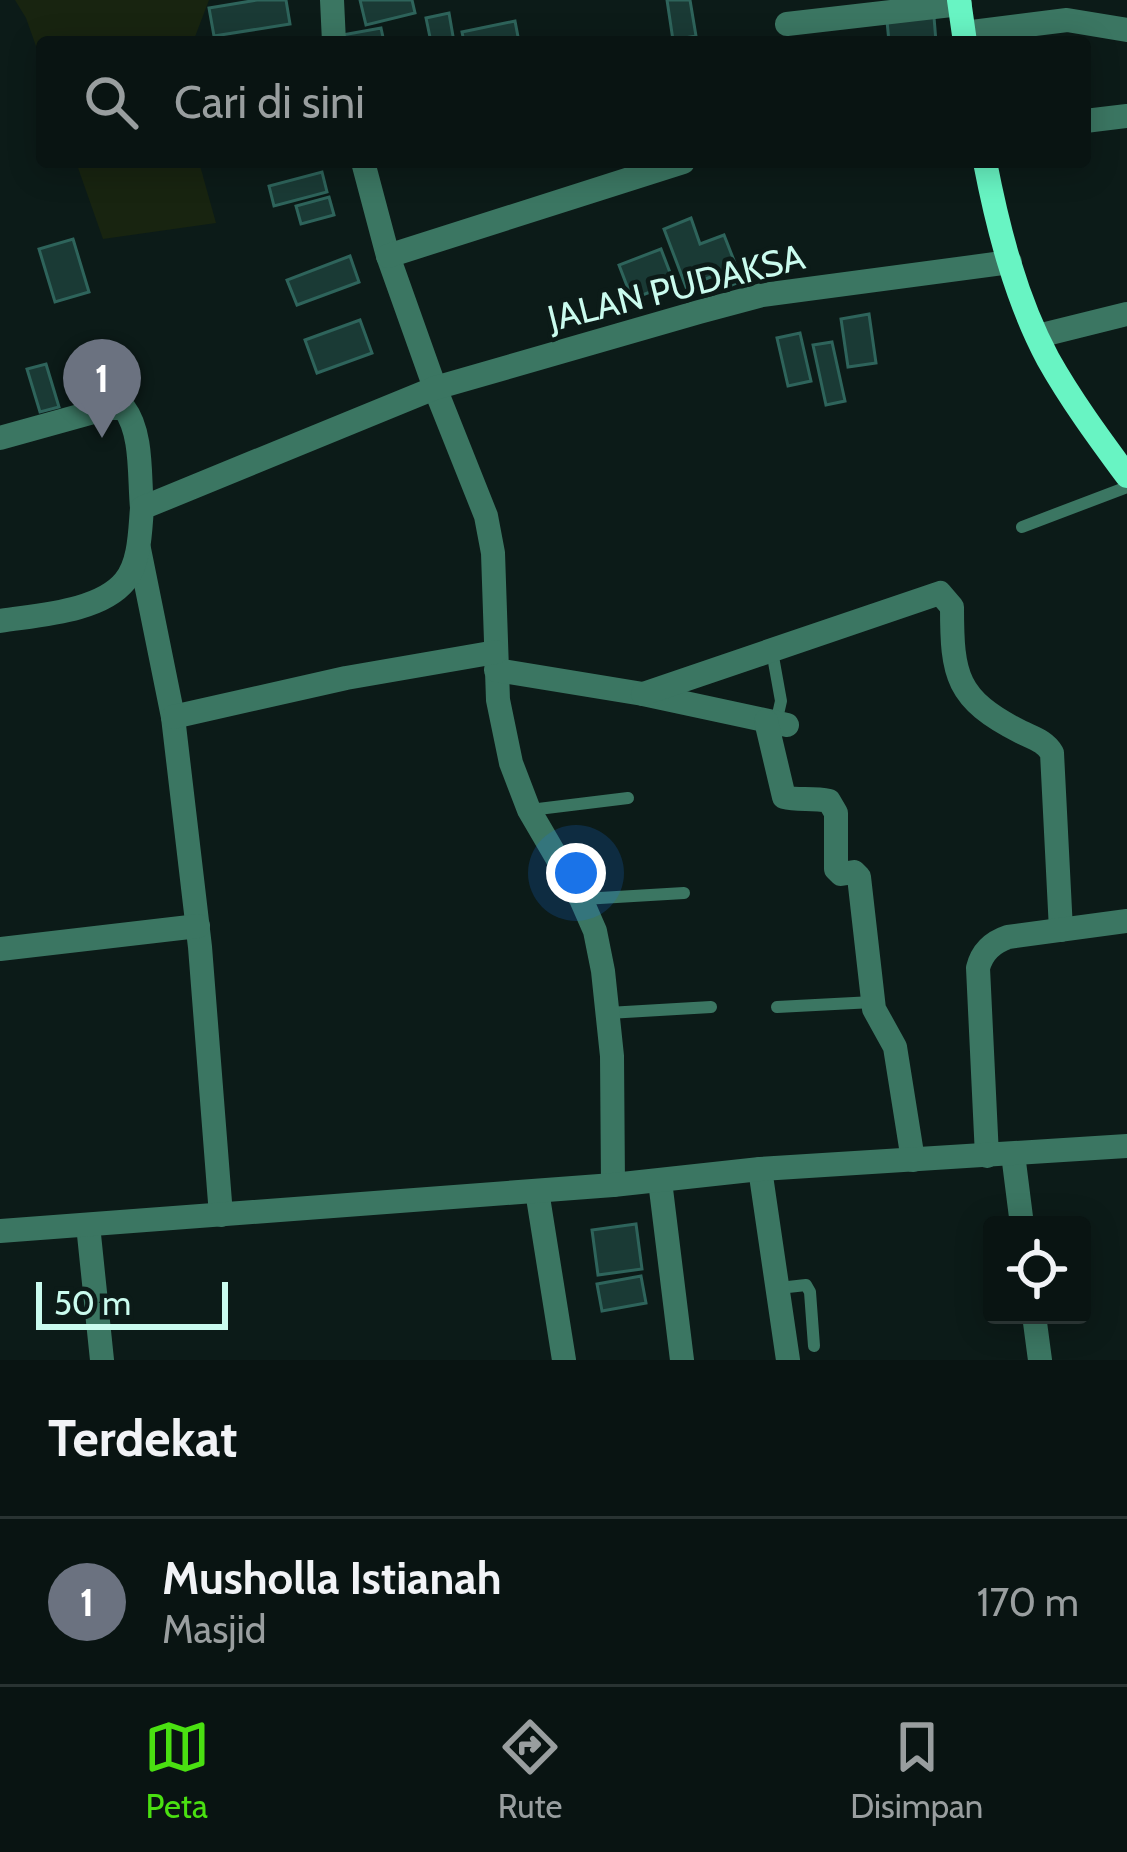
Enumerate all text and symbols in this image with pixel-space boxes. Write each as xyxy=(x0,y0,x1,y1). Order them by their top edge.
search box xyxy=(36,36,1091,168)
icon: search xyxy=(78,69,144,135)
text: Cari di sini xyxy=(174,75,365,129)
street label: JALAN PUDAKSA xyxy=(542,234,809,340)
pin: 1 xyxy=(63,339,141,438)
your location xyxy=(546,843,606,903)
map controls xyxy=(983,1216,1091,1324)
button: locate xyxy=(983,1216,1091,1324)
scale bar xyxy=(36,1276,228,1329)
text: 50 m xyxy=(54,1283,131,1323)
text: Terdekat xyxy=(48,1407,238,1469)
text: Musholla Istianah xyxy=(162,1551,501,1605)
text: 1 xyxy=(80,1578,94,1626)
text: 170 m xyxy=(977,1578,1079,1626)
text: Masjid xyxy=(162,1605,266,1653)
tab: Peta xyxy=(144,1714,210,1826)
tab: Rute xyxy=(497,1714,563,1826)
tab: Disimpan xyxy=(850,1714,983,1826)

